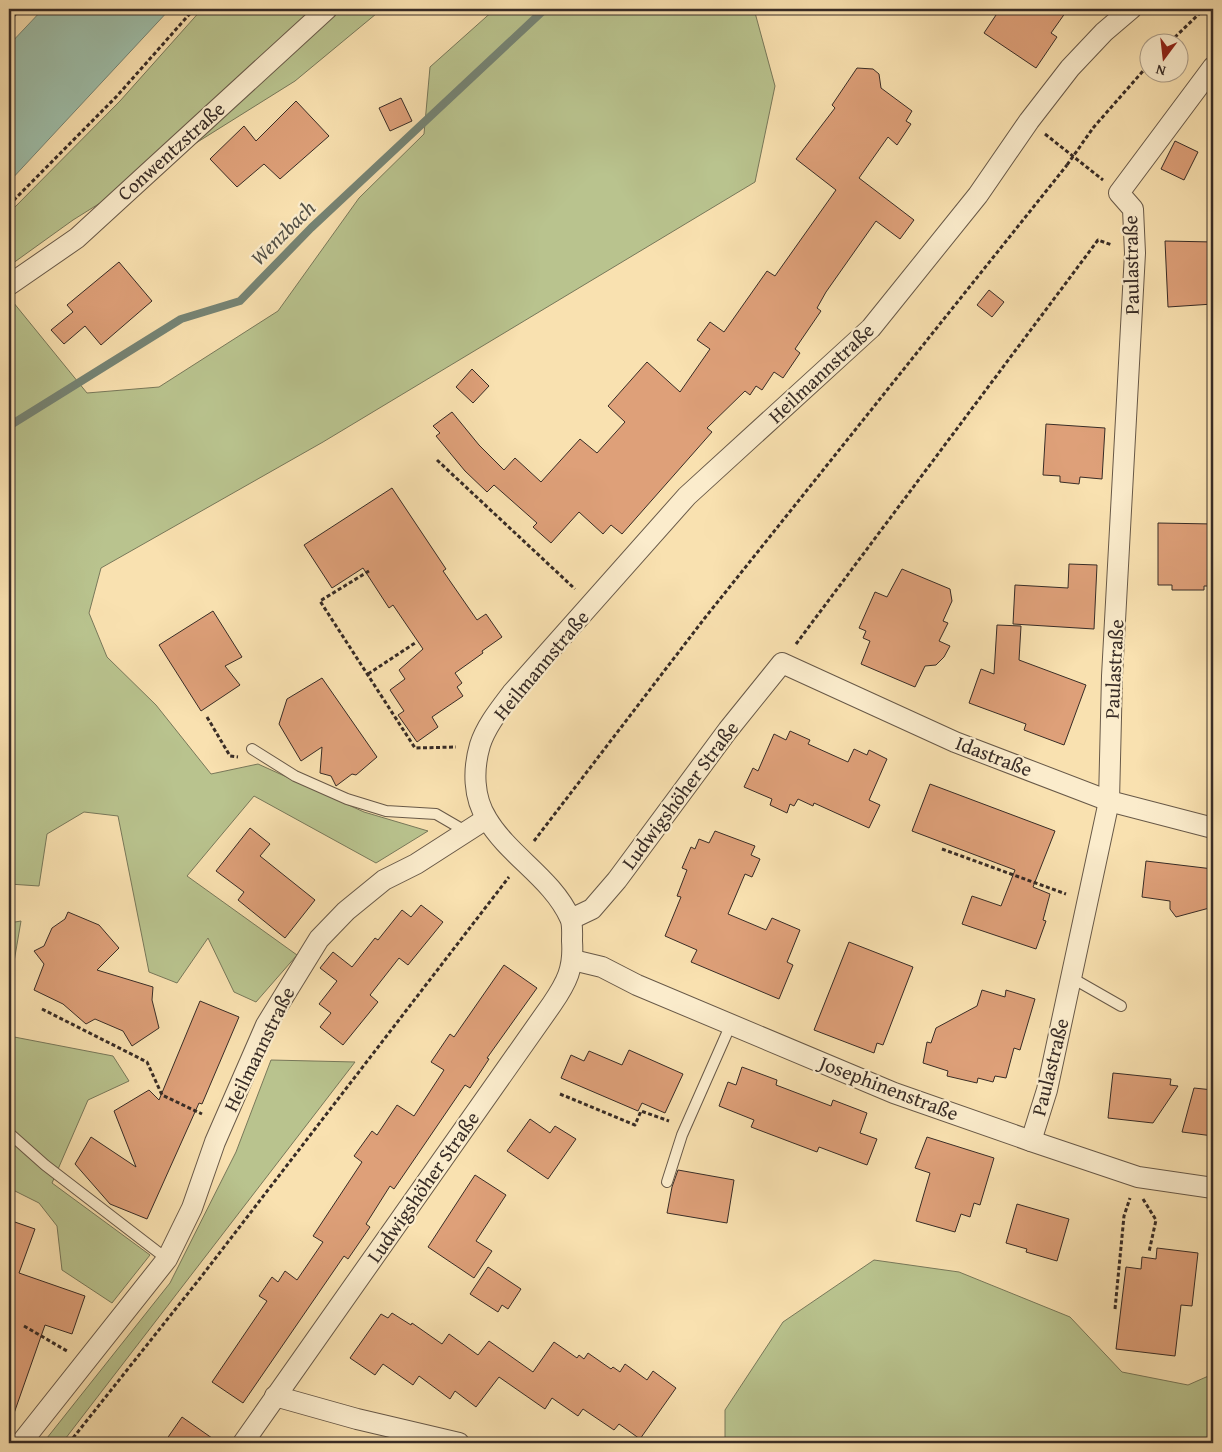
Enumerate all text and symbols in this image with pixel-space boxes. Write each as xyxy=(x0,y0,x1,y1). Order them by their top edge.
north arrow xyxy=(1140,32,1190,82)
text: N xyxy=(1153,60,1168,81)
street label: Conwentzstraße xyxy=(110,94,231,207)
water label: Wenzbach xyxy=(243,193,323,272)
street label: Paulastraße xyxy=(1115,215,1146,315)
street label: Heilmannstraße xyxy=(761,316,880,430)
street label: Heilmannstraße xyxy=(486,603,595,726)
street label: Paulastraße xyxy=(1096,618,1131,720)
street label: Ludwigshöher Straße xyxy=(614,714,745,875)
street label: Idastraße xyxy=(952,728,1037,783)
street label: Heilmannstraße xyxy=(216,981,301,1116)
street label: Paulastraße xyxy=(1023,1015,1076,1119)
street label: Josephinenstraße xyxy=(813,1047,963,1127)
street label: Ludwigshöher Straße xyxy=(359,1105,486,1268)

